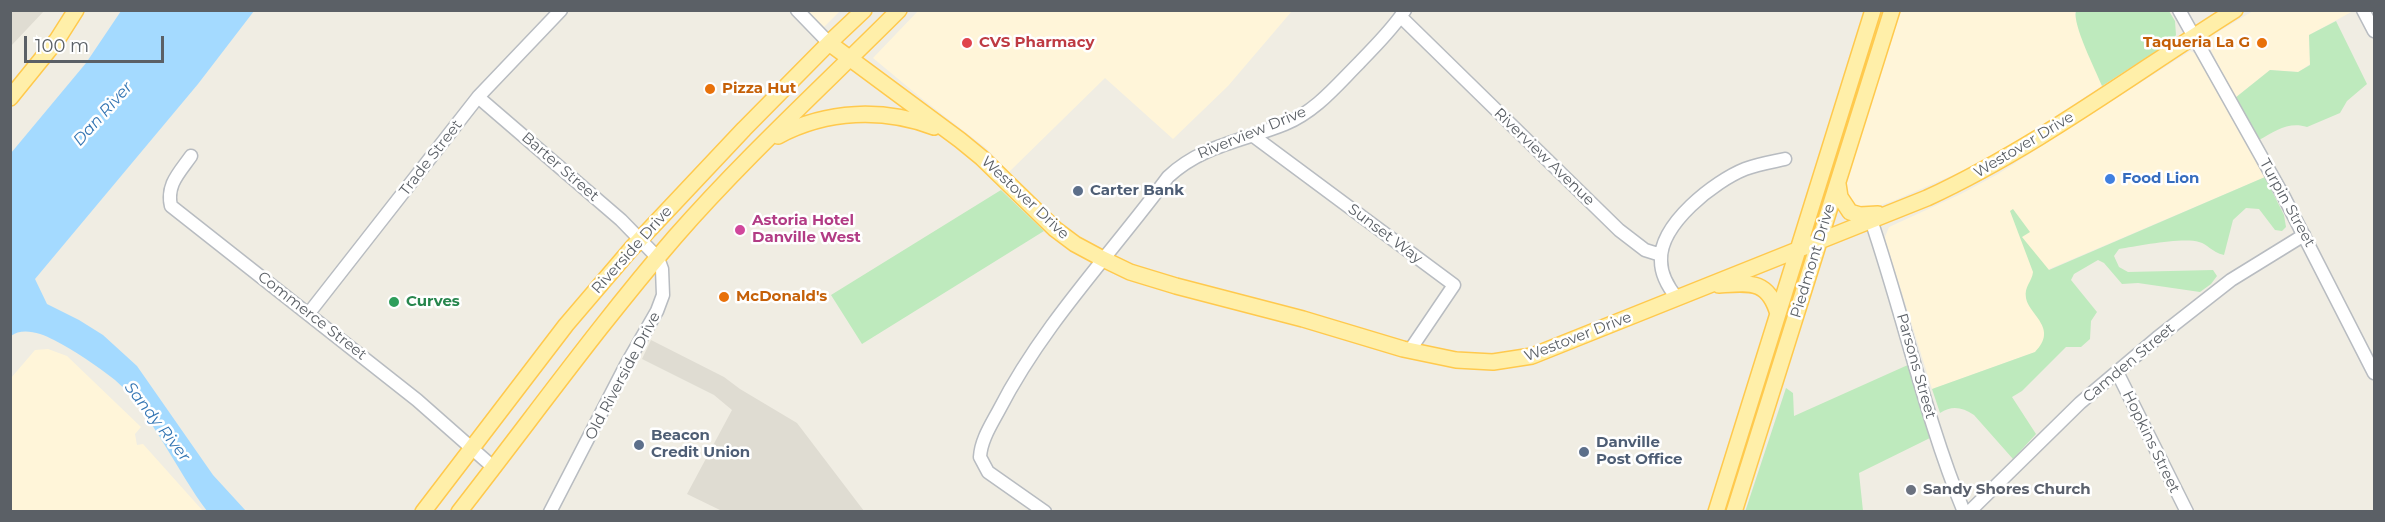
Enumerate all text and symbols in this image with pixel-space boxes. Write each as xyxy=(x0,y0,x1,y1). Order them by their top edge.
scale bar xyxy=(27,24,166,62)
place label: CVS Pharmacy xyxy=(979,34,1094,52)
place label: Taqueria La G xyxy=(2143,34,2250,52)
text: 100 m xyxy=(35,35,89,57)
marker: CVS Pharmacy xyxy=(960,36,974,50)
marker: Taqueria La G xyxy=(2255,36,2269,50)
water label: Dan River xyxy=(69,78,137,150)
place label: Pizza Hut xyxy=(722,80,796,98)
marker: Pizza Hut xyxy=(703,82,717,96)
street label: Riverview Drive xyxy=(1195,103,1309,163)
street label: Riverview Avenue xyxy=(1490,104,1598,210)
street label: Westover Drive xyxy=(1971,108,2077,182)
street label: Trade Street xyxy=(396,117,466,199)
street label: Barter Street xyxy=(518,129,602,205)
street label: Westover Drive xyxy=(977,153,1073,243)
street label: Turpin Street xyxy=(2255,156,2319,250)
place label: Food Lion xyxy=(2122,170,2199,188)
marker: Food Lion xyxy=(2103,172,2117,186)
place label: Carter Bank xyxy=(1090,182,1184,200)
marker: Carter Bank xyxy=(1071,184,1085,198)
street label: Sunset Way xyxy=(1344,200,1426,268)
street label: Riverside Drive xyxy=(588,202,676,298)
street label: Piedmont Drive xyxy=(1787,202,1839,320)
place label: Astoria Hotel Danville West xyxy=(752,212,861,247)
marker: Astoria Hotel Danville West xyxy=(733,223,747,237)
street label: Commerce Street xyxy=(254,268,370,364)
place label: McDonald's xyxy=(736,288,827,306)
marker: McDonald's xyxy=(717,290,731,304)
place label: Curves xyxy=(406,293,460,311)
marker: Curves xyxy=(387,295,401,309)
street label: Westover Drive xyxy=(1522,308,1634,366)
street label: Old Riverside Drive xyxy=(582,309,664,443)
street label: Parsons Street xyxy=(1892,311,1940,421)
street label: Camden Street xyxy=(2080,319,2178,407)
water label: Sandy River xyxy=(120,378,194,466)
street label: Hopkins Street xyxy=(2118,388,2184,496)
place label: Beacon Credit Union xyxy=(651,427,750,462)
place label: Danville Post Office xyxy=(1596,434,1682,469)
marker: Beacon Credit Union xyxy=(632,438,646,452)
marker: Danville Post Office xyxy=(1577,445,1591,459)
place label: Sandy Shores Church xyxy=(1923,481,2091,499)
marker: Sandy Shores Church xyxy=(1904,483,1918,497)

